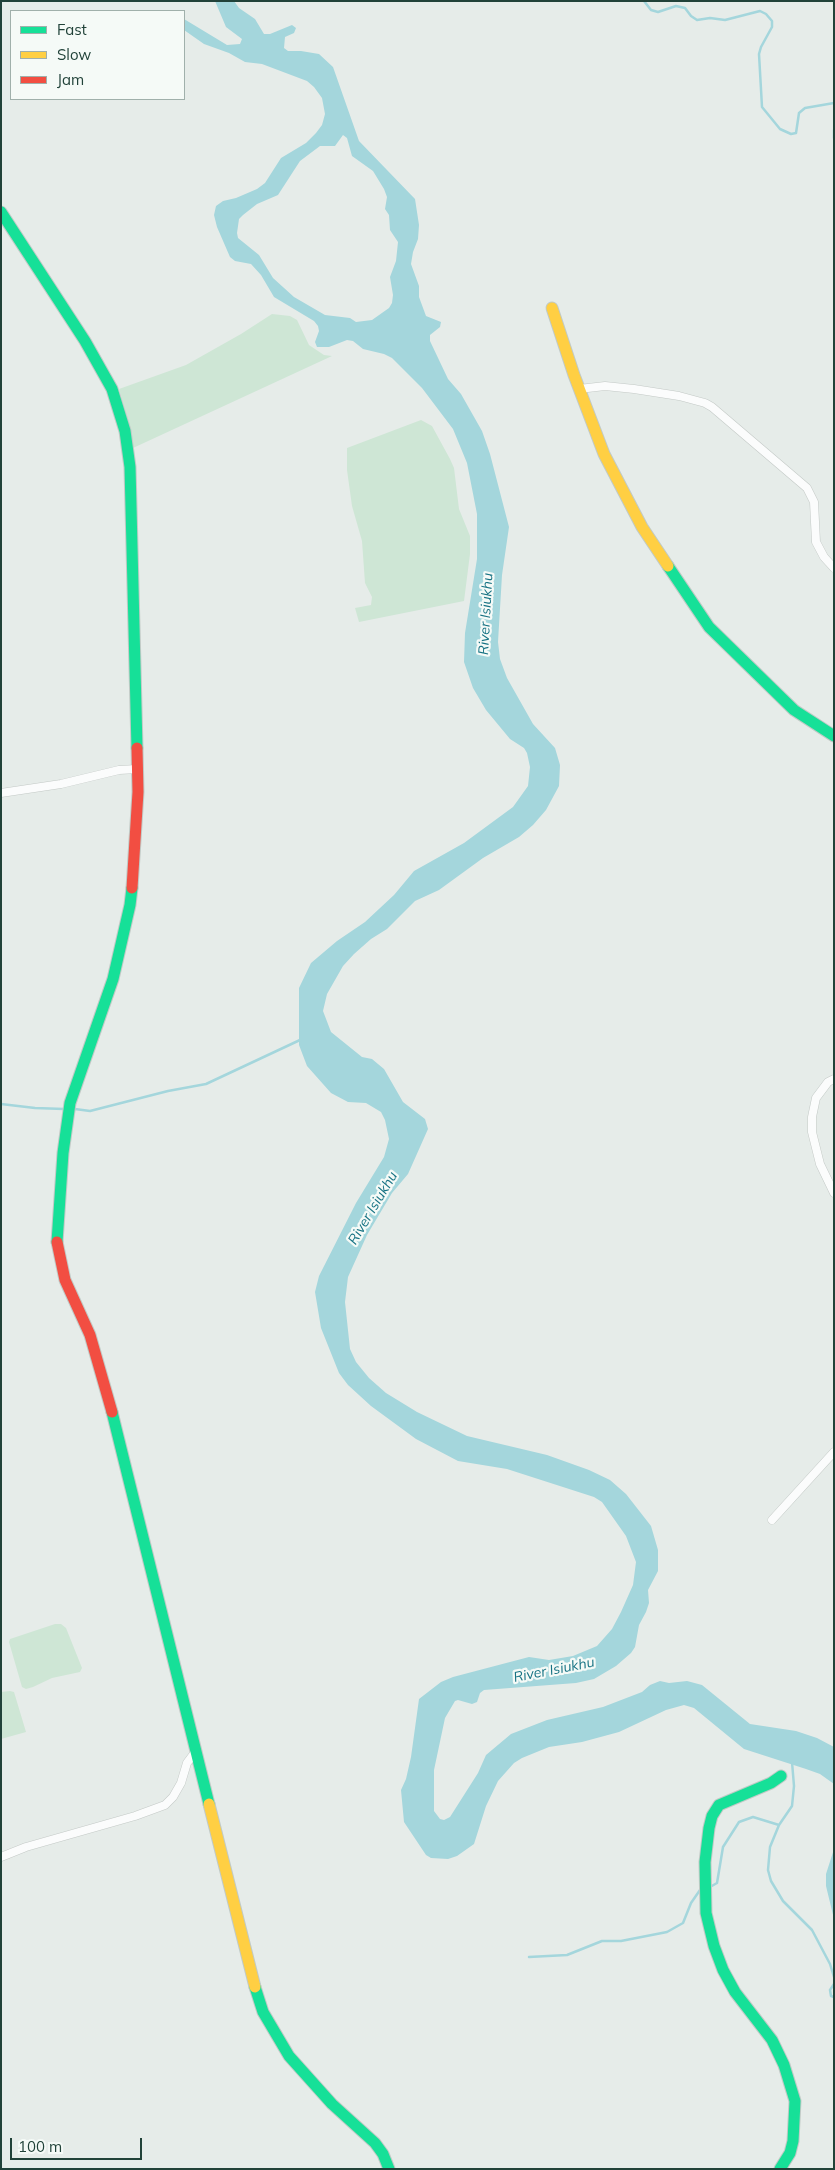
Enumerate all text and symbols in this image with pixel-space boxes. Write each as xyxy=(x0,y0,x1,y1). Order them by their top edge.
legend xyxy=(10,10,185,100)
text: Fast xyxy=(57,20,87,39)
text: Slow xyxy=(57,45,91,64)
text: Jam xyxy=(57,70,84,89)
water label: River Isiukhu xyxy=(475,573,497,655)
water label: River Isiukhu xyxy=(345,1168,401,1248)
water label: River Isiukhu xyxy=(512,1654,596,1686)
scale bar xyxy=(12,2128,145,2160)
text: 100 m xyxy=(18,2137,62,2156)

